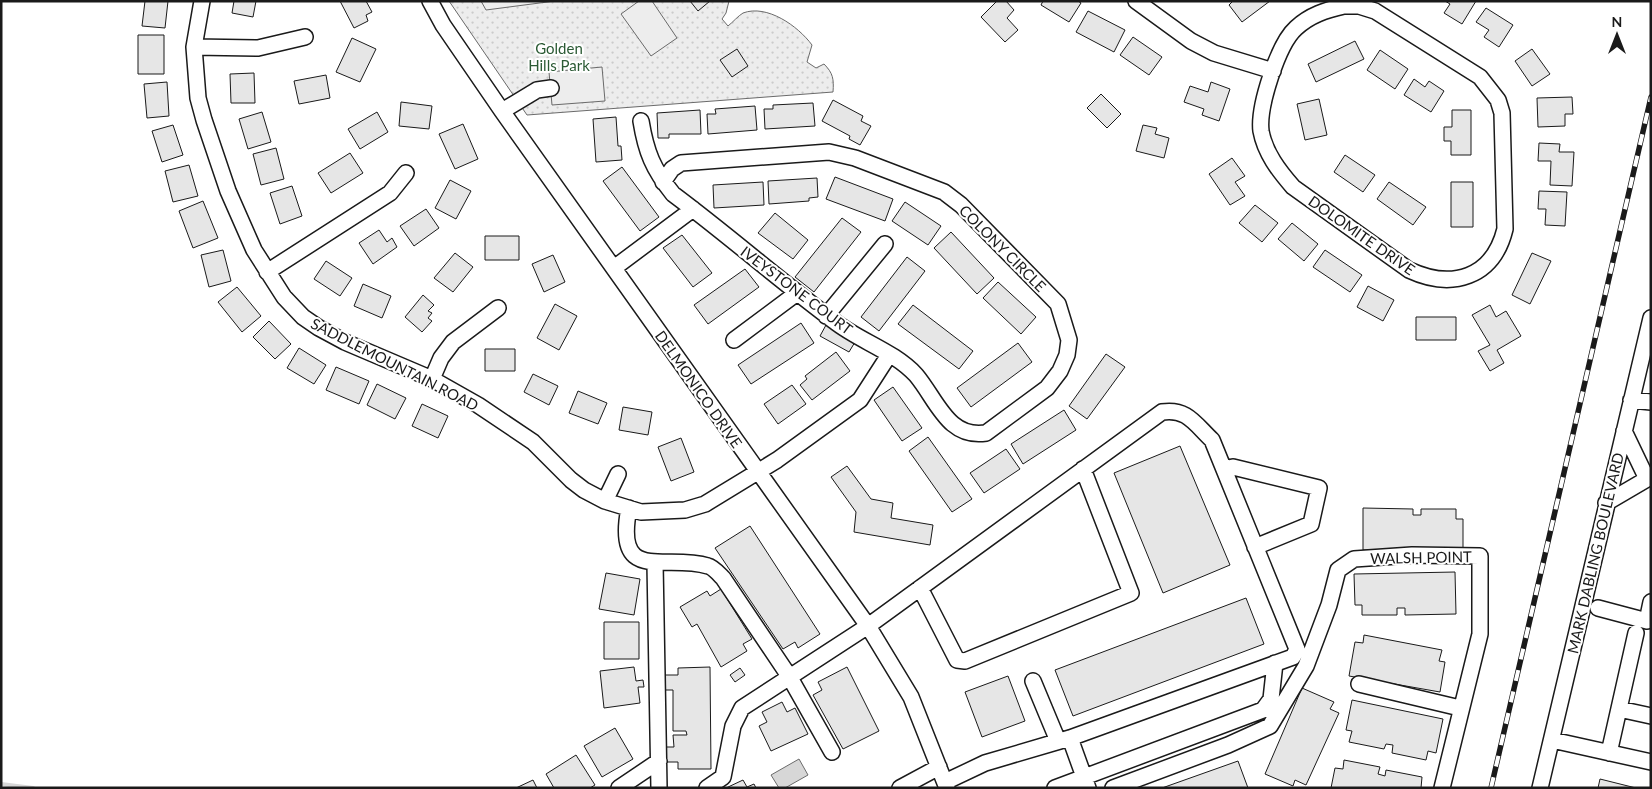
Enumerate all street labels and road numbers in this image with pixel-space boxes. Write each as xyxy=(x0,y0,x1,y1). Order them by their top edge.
street label: DOLOMITE DRIVE xyxy=(1305,192,1419,278)
street label: COLONY CIRCLE xyxy=(956,201,1050,295)
street label: IVEYSTONE COURT xyxy=(738,242,857,338)
street label: SADDLEMOUNTAIN ROAD xyxy=(308,314,482,414)
street label: DELMONICO DRIVE xyxy=(652,327,746,451)
street label: MARK DABLING BOULEVARD xyxy=(1563,451,1627,655)
street label: WALSH POINT xyxy=(1370,547,1472,567)

